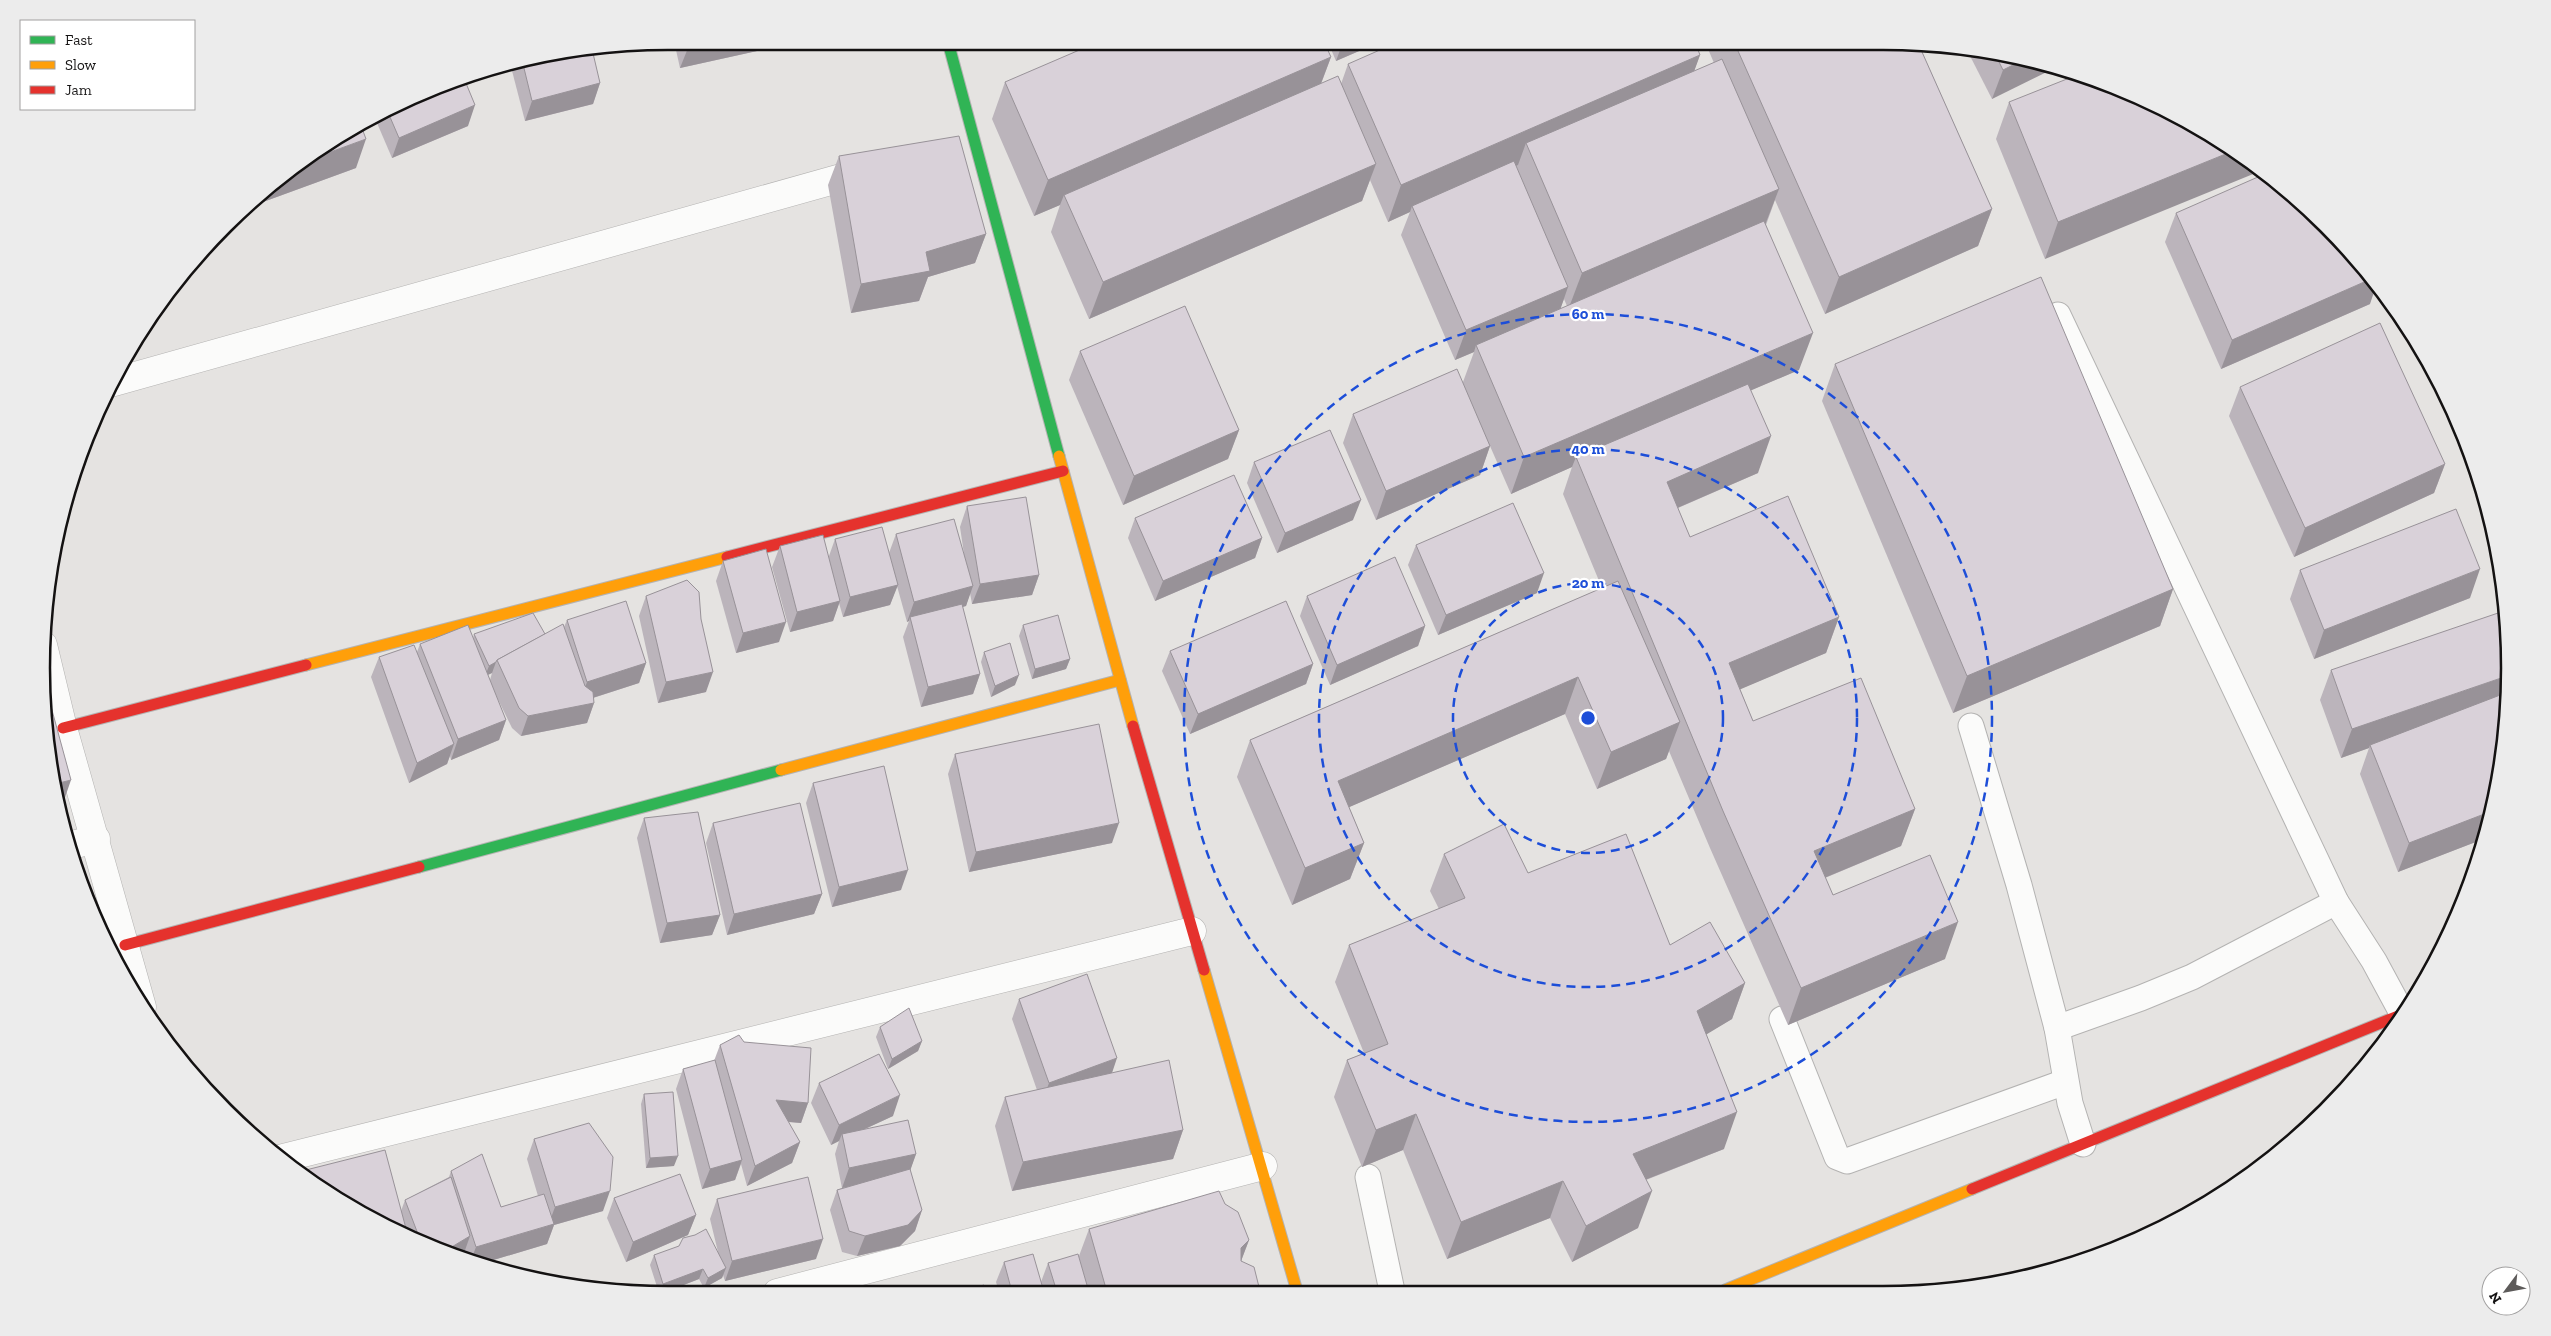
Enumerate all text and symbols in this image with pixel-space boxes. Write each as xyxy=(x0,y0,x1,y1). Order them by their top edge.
legend xyxy=(20,20,195,110)
text: Fast xyxy=(65,31,93,49)
text: Slow xyxy=(65,56,97,74)
text: Jam xyxy=(65,81,92,99)
text: 60 m xyxy=(1572,305,1604,323)
text: 40 m xyxy=(1571,440,1605,458)
text: 20 m xyxy=(1572,574,1604,592)
centre of rings xyxy=(1579,709,1597,727)
north arrow xyxy=(2481,1266,2531,1316)
text: N xyxy=(2485,1288,2505,1307)

